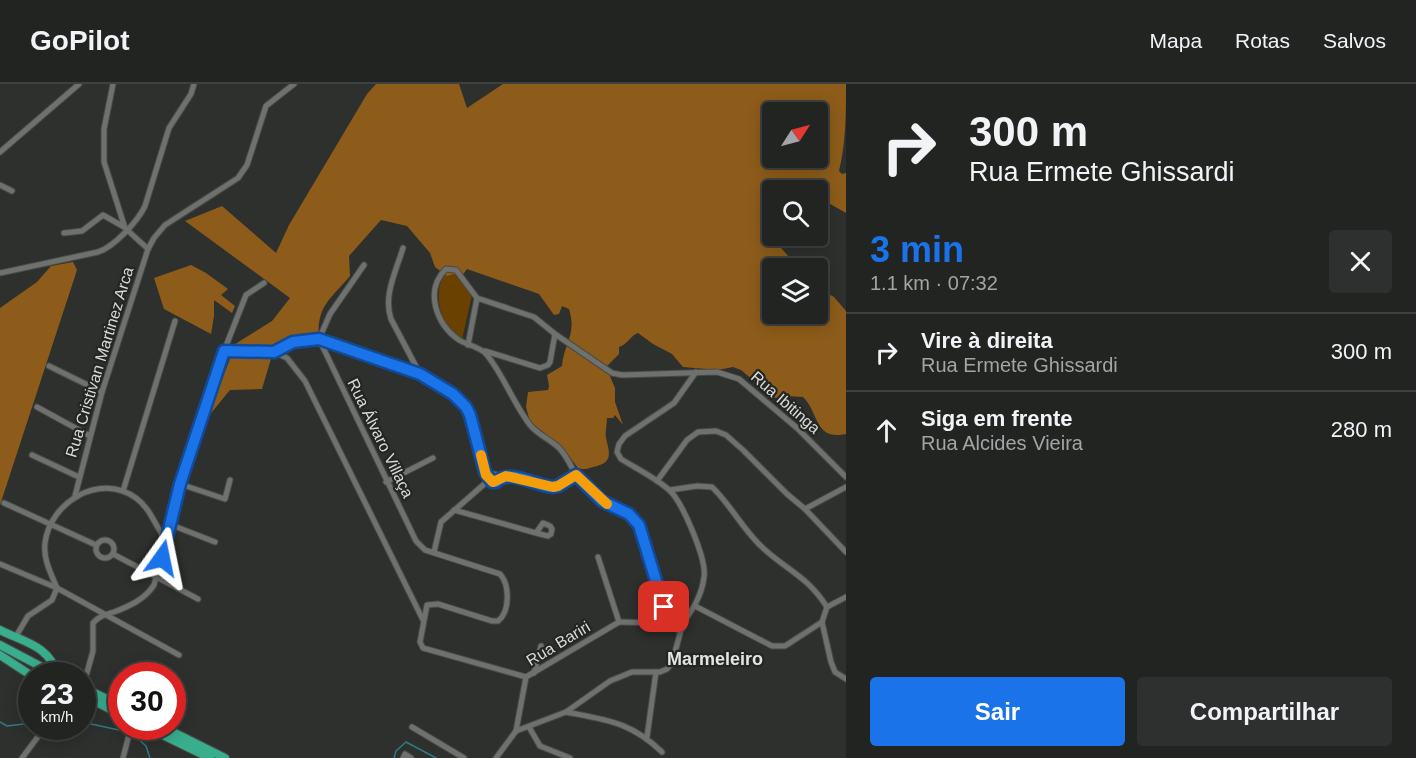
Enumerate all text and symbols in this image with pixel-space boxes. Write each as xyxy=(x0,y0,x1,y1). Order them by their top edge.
text: GoPilot xyxy=(30,25,130,56)
text: Mapa xyxy=(1150,29,1202,52)
text: Rotas xyxy=(1235,29,1290,52)
text: Salvos xyxy=(1323,29,1386,52)
north arrow xyxy=(762,102,828,168)
map controls xyxy=(762,102,828,324)
icon: right xyxy=(870,108,948,186)
text: 300 m xyxy=(969,108,1088,155)
text: Rua Ermete Ghissardi xyxy=(969,157,1235,187)
button: search xyxy=(762,180,828,246)
text: 3 min xyxy=(870,229,964,270)
button: close xyxy=(1329,230,1392,293)
button: layers xyxy=(762,258,828,324)
street label: Rua Cristivan Martinez Arca xyxy=(62,265,137,459)
text: 1.1 km · 07:32 xyxy=(870,272,998,294)
text: Vire à direita xyxy=(921,328,1053,353)
icon: right xyxy=(870,336,903,369)
text: 300 m xyxy=(1331,339,1392,364)
text: Rua Ermete Ghissardi xyxy=(921,354,1118,376)
street label: Rua Ibitinga xyxy=(748,368,824,437)
street label: Rua Álvaro Villaça xyxy=(344,375,418,501)
text: Siga em frente xyxy=(921,406,1073,431)
icon: ahead xyxy=(870,414,903,447)
text: 280 m xyxy=(1331,417,1392,442)
text: Rua Alcides Vieira xyxy=(921,432,1083,454)
position arrow xyxy=(130,526,194,590)
pin xyxy=(638,581,689,632)
icon: arrive xyxy=(647,590,680,623)
street label: Rua Bariri xyxy=(523,618,593,669)
district label: Marmeleiro xyxy=(667,649,763,669)
speed limit sign: 30 xyxy=(108,662,186,740)
text: 23 xyxy=(40,677,74,710)
button: Sair xyxy=(870,677,1125,746)
button: Compartilhar xyxy=(1137,677,1392,746)
text: km/h xyxy=(41,708,73,725)

